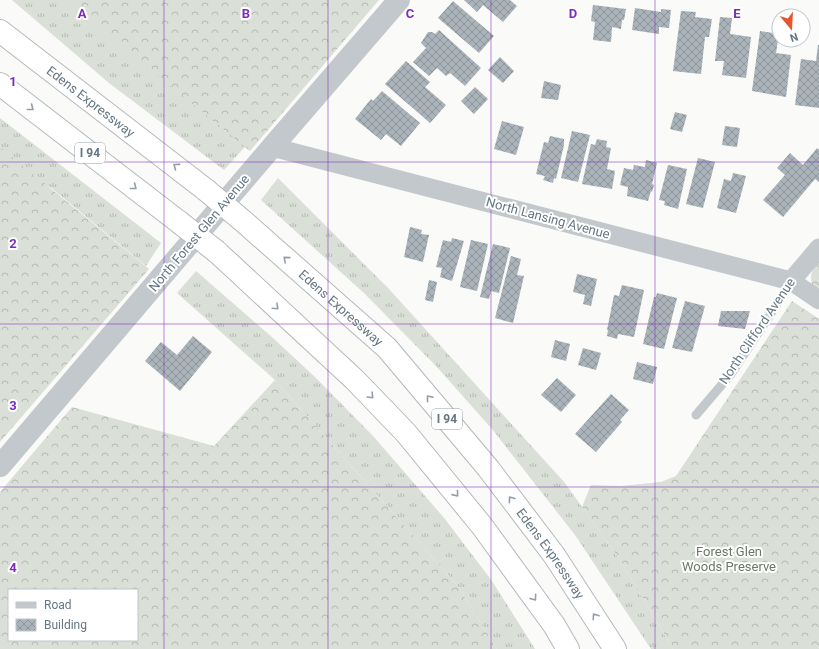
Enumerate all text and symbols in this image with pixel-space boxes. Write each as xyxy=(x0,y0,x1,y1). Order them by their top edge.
text: A xyxy=(78,6,87,21)
text: B xyxy=(242,6,250,21)
text: C xyxy=(406,6,415,21)
text: D xyxy=(569,6,577,21)
text: E xyxy=(733,6,741,21)
north arrow xyxy=(771,8,811,48)
text: N xyxy=(788,30,800,44)
street label: Edens Expressway xyxy=(44,63,138,140)
text: 1 xyxy=(9,74,17,89)
one-way arrow xyxy=(26,103,33,110)
road number: I 94 xyxy=(75,143,105,163)
one-way arrow xyxy=(173,164,180,171)
street label: North Forest Glen Avenue xyxy=(146,172,252,294)
one-way arrow xyxy=(129,182,136,189)
street label: North Lansing Avenue xyxy=(485,194,612,242)
text: 2 xyxy=(9,236,17,251)
one-way arrow xyxy=(283,257,291,264)
street label: Edens Expressway xyxy=(296,267,386,349)
street label: North Clifford Avenue xyxy=(716,275,798,387)
one-way arrow xyxy=(272,302,279,309)
one-way arrow xyxy=(366,391,374,399)
one-way arrow xyxy=(426,395,433,403)
text: 3 xyxy=(9,398,17,413)
road number: I 94 xyxy=(432,409,462,429)
one-way arrow xyxy=(452,490,459,497)
one-way arrow xyxy=(509,496,516,503)
street label: Edens Expressway xyxy=(514,505,588,602)
park label: Forest Glen Woods Preserve xyxy=(682,544,776,574)
text: 4 xyxy=(9,560,17,575)
legend xyxy=(8,589,138,641)
one-way arrow xyxy=(529,594,536,601)
text: Road xyxy=(44,598,72,612)
one-way arrow xyxy=(592,613,600,620)
text: Building xyxy=(44,618,87,632)

